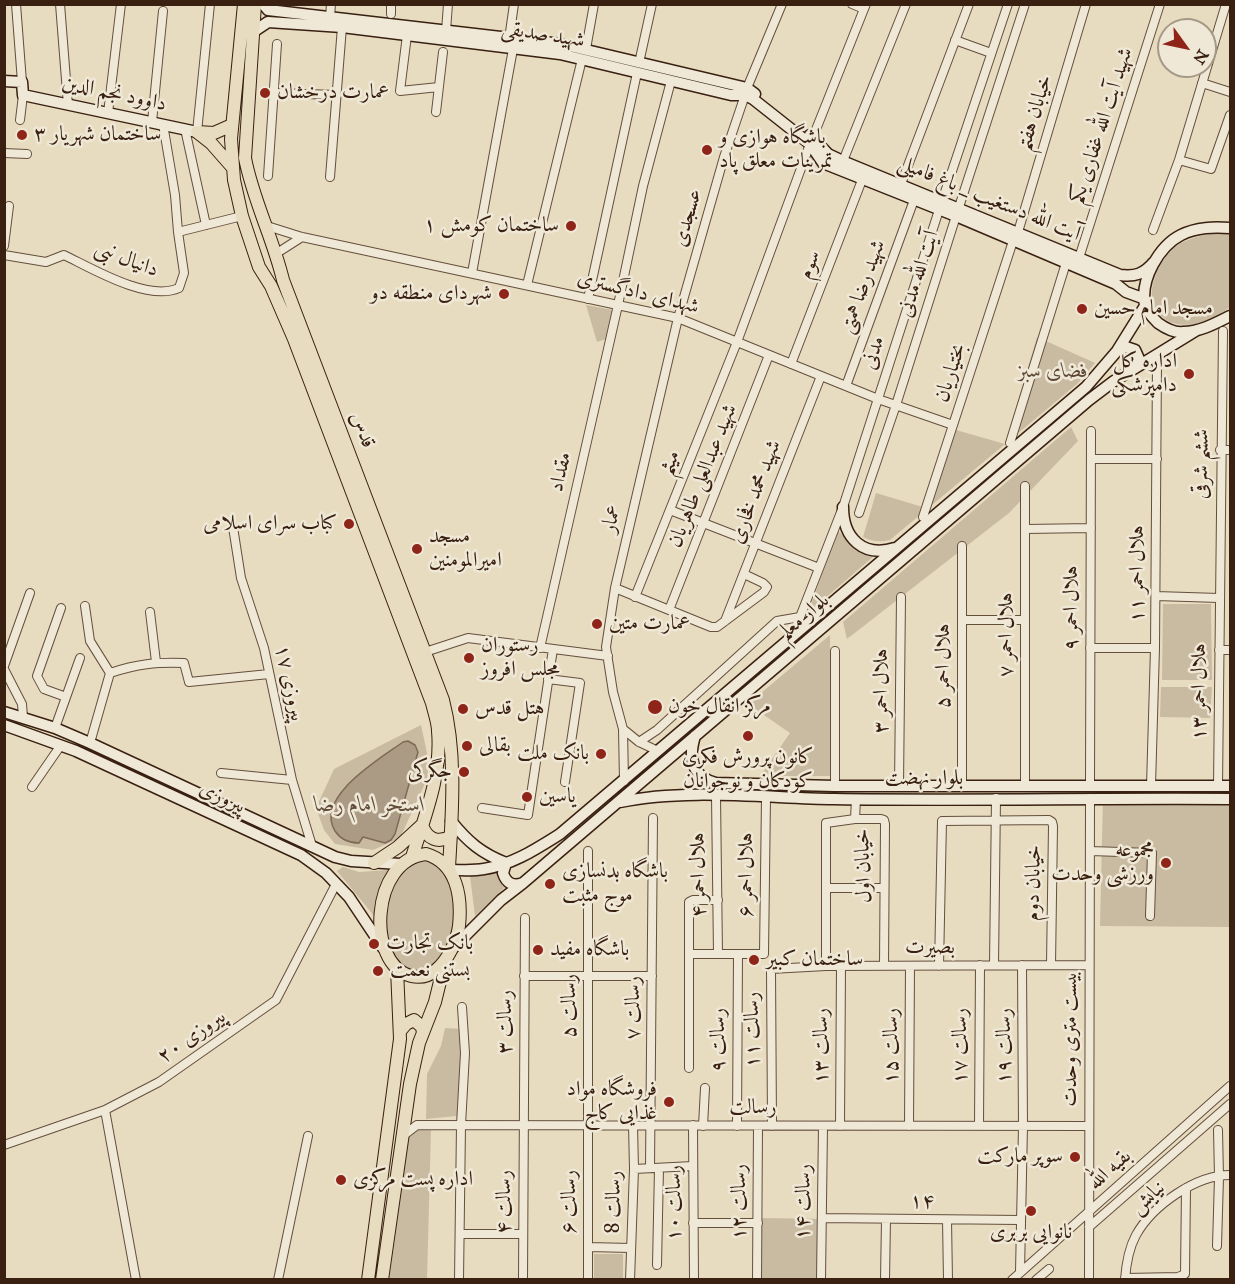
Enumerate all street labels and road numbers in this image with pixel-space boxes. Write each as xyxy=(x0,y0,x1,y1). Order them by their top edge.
street label: شهید صدیقی xyxy=(500,16,586,54)
street label: شهید آیت الله غفاری یکم xyxy=(1065,45,1139,207)
street label: داوود نجم الدین xyxy=(59,71,169,117)
street label: خیابان هفتم xyxy=(1012,72,1058,154)
street label: آیت الله دستغیب _ باغ فامیلی xyxy=(894,151,1084,247)
street label: عسجدی xyxy=(668,186,708,250)
street label: آیت الله مدنی xyxy=(893,228,945,320)
street label: دانیال نبی xyxy=(90,237,162,283)
street label: شهید رضا همتی xyxy=(834,237,892,337)
street label: سوم xyxy=(793,247,827,283)
street label: شهدای دادگستری xyxy=(575,266,701,320)
street label: مدنی xyxy=(857,333,891,373)
street label: بختیاریان xyxy=(930,340,972,406)
street label: شهید عبدالعلی طاهریان xyxy=(663,401,743,551)
street label: قدس xyxy=(344,408,380,452)
street label: ششم شرقی xyxy=(1189,429,1215,499)
street label: شهید محمد فخاری xyxy=(725,437,787,547)
street label: میثم xyxy=(654,447,686,479)
street label: مقداد xyxy=(544,450,578,494)
street label: عمار xyxy=(597,503,627,535)
street label: هلال احمر ۱۱ xyxy=(1125,525,1151,623)
street label: هلال احمر ۹ xyxy=(1059,565,1085,651)
street label: بلوار معلم xyxy=(773,588,835,646)
street label: هلال احمر ۷ xyxy=(994,592,1020,678)
street label: هلال احمر ۵ xyxy=(931,623,957,709)
street label: پیروزی ۱۷ xyxy=(269,643,309,723)
street label: هلال احمر ۱۳ xyxy=(1187,643,1213,741)
street label: هلال احمر ۳ xyxy=(869,648,895,734)
street label: بلوار نهضت xyxy=(885,766,963,792)
street label: پیروزی xyxy=(195,776,249,820)
street label: خیابان اول xyxy=(850,828,878,904)
street label: هلال احمر ۴ xyxy=(686,832,712,918)
street label: هلال احمر ۶ xyxy=(734,832,760,918)
street label: خیابان دوم xyxy=(1021,845,1047,921)
street label: بصیرت xyxy=(905,935,955,961)
street label: بیست متری وحدت xyxy=(1058,971,1084,1107)
street label: رسالت ۵ xyxy=(557,974,583,1038)
street label: رسالت ۷ xyxy=(621,976,647,1040)
street label: رسالت ۳ xyxy=(493,990,519,1054)
street label: رسالت ۱۱ xyxy=(740,992,766,1068)
street label: پیروزی ۲۰ xyxy=(153,1004,231,1070)
street label: رسالت ۹ xyxy=(706,1008,732,1072)
street label: رسالت ۱۳ xyxy=(809,1008,835,1084)
street label: رسالت ۱۵ xyxy=(879,1008,905,1084)
street label: رسالت ۱۷ xyxy=(948,1008,974,1084)
street label: رسالت ۱۹ xyxy=(992,1008,1018,1084)
street label: رسالت xyxy=(729,1095,777,1121)
street label: بقیه الله xyxy=(1083,1144,1137,1196)
street label: رسالت ۱۲ xyxy=(727,1164,753,1240)
street label: رسالت ۱۴ xyxy=(791,1164,817,1240)
street label: رسالت ۱۰ xyxy=(662,1165,688,1241)
street label: رسالت ۴ xyxy=(492,1170,518,1234)
street label: رسالت ۶ xyxy=(557,1170,583,1234)
street label: رسالت 8 xyxy=(600,1170,628,1234)
street label: نیایش xyxy=(1125,1176,1171,1220)
street label: ۱۴ xyxy=(909,1189,935,1215)

